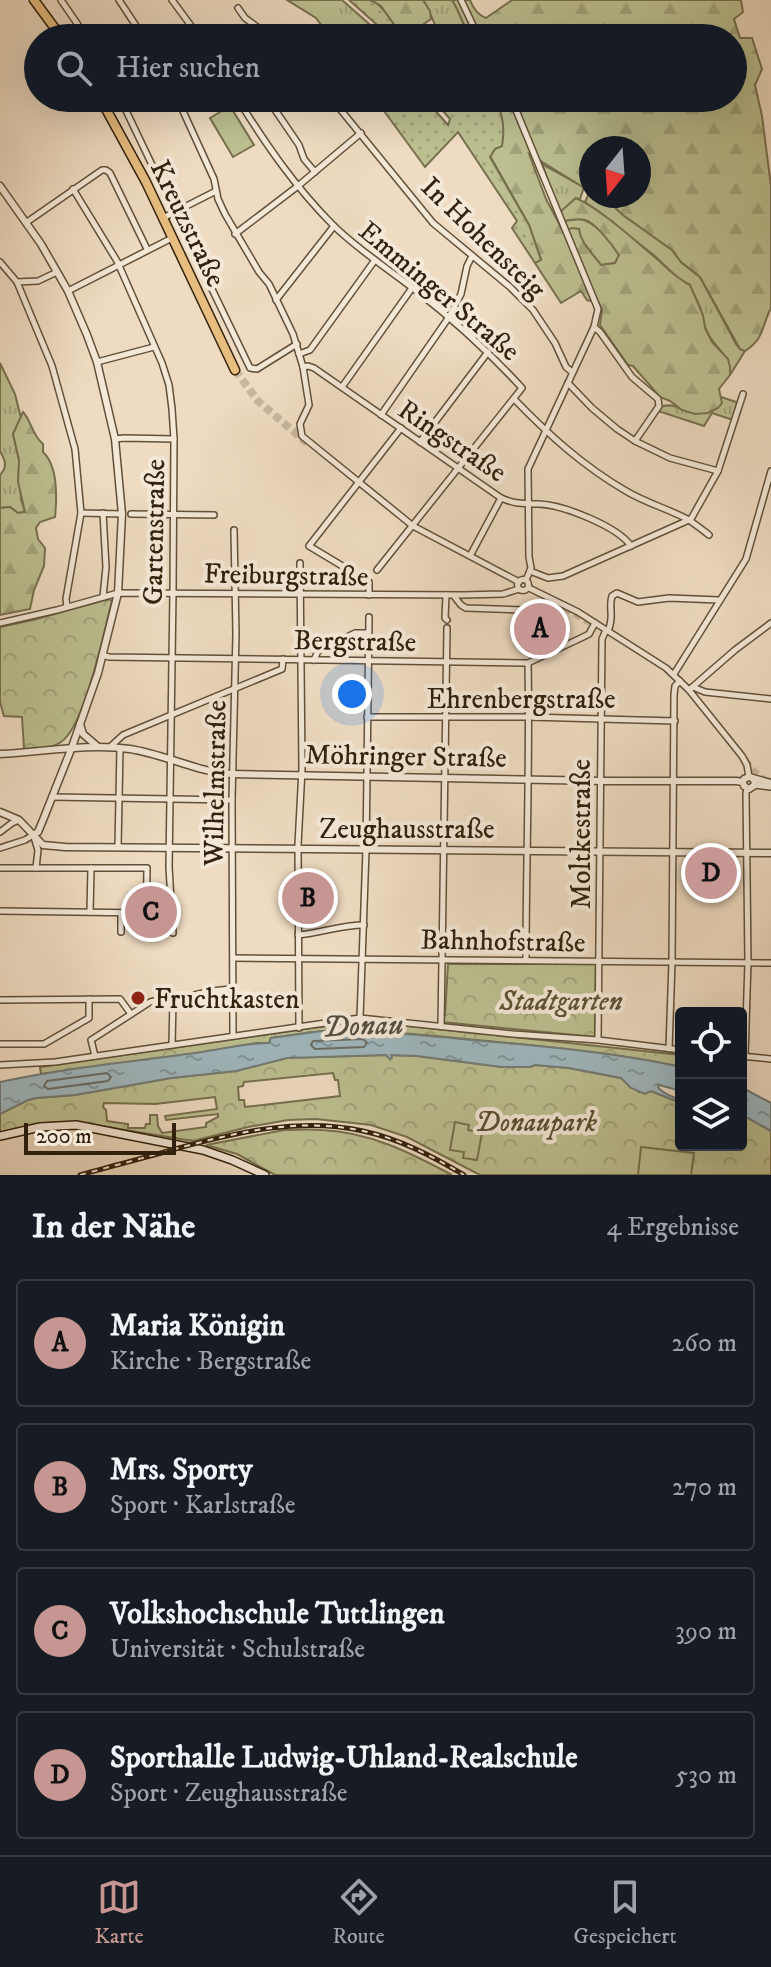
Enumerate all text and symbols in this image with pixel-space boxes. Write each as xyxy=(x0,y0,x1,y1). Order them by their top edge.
search box xyxy=(24,24,747,112)
icon: search xyxy=(52,46,96,90)
text: Hier suchen xyxy=(116,50,260,87)
north arrow xyxy=(579,136,651,208)
street label: Kreuzstraße xyxy=(142,155,233,293)
street label: In Hohensteig xyxy=(413,170,553,307)
street label: Emminger Straße xyxy=(351,213,527,369)
street label: Ringstraße xyxy=(391,392,513,490)
street label: Gartenstraße xyxy=(136,459,173,605)
street label: Freiburgstraße xyxy=(203,557,369,594)
pin: A xyxy=(514,599,566,659)
street label: Bergstraße xyxy=(293,623,417,660)
your location xyxy=(332,674,372,714)
street label: Ehrenbergstraße xyxy=(426,682,616,717)
street label: Wilhelmstraße xyxy=(197,700,234,867)
street label: Möhringer Straße xyxy=(305,737,507,776)
street label: Moltkestraße xyxy=(564,759,599,909)
street label: Zeughausstraße xyxy=(319,812,495,847)
pin: D xyxy=(685,843,737,903)
pin: B xyxy=(282,868,334,928)
pin: C xyxy=(125,882,177,942)
street label: Bahnhofstraße xyxy=(420,923,586,960)
place label: Fruchtkasten xyxy=(154,982,300,1017)
park label: Stadtgarten xyxy=(498,984,623,1019)
marker: Fruchtkasten xyxy=(129,989,147,1007)
water label: Donau xyxy=(322,1007,404,1046)
map controls xyxy=(675,1007,747,1151)
button: locate xyxy=(675,1007,747,1079)
button: layers xyxy=(675,1079,747,1151)
park label: Donaupark xyxy=(475,1105,597,1140)
scale bar xyxy=(24,1119,176,1155)
text: 200 m xyxy=(36,1123,92,1150)
text: In der Nähe xyxy=(32,1206,195,1248)
text: 4 Ergebnisse xyxy=(606,1211,739,1244)
text: Maria Königin xyxy=(110,1308,285,1345)
text: A xyxy=(52,1327,68,1360)
text: 260 m xyxy=(672,1327,737,1360)
text: Kirche · Bergstraße xyxy=(110,1345,311,1378)
text: Mrs. Sporty xyxy=(110,1452,252,1489)
text: B xyxy=(52,1471,68,1504)
text: 270 m xyxy=(672,1471,737,1504)
text: Sport · Karlstraße xyxy=(110,1489,296,1522)
text: Volkshochschule Tuttlingen xyxy=(110,1596,445,1633)
text: C xyxy=(51,1615,69,1648)
text: 390 m xyxy=(675,1615,737,1648)
text: Universität · Schulstraße xyxy=(110,1633,365,1666)
text: Sporthalle Ludwig-Uhland-Realschule xyxy=(110,1740,578,1777)
text: D xyxy=(50,1759,70,1792)
text: 530 m xyxy=(675,1759,737,1792)
text: Sport · Zeughausstraße xyxy=(110,1777,347,1810)
tab: Karte xyxy=(94,1875,144,1950)
tab: Route xyxy=(333,1875,385,1950)
tab: Gespeichert xyxy=(574,1875,677,1950)

